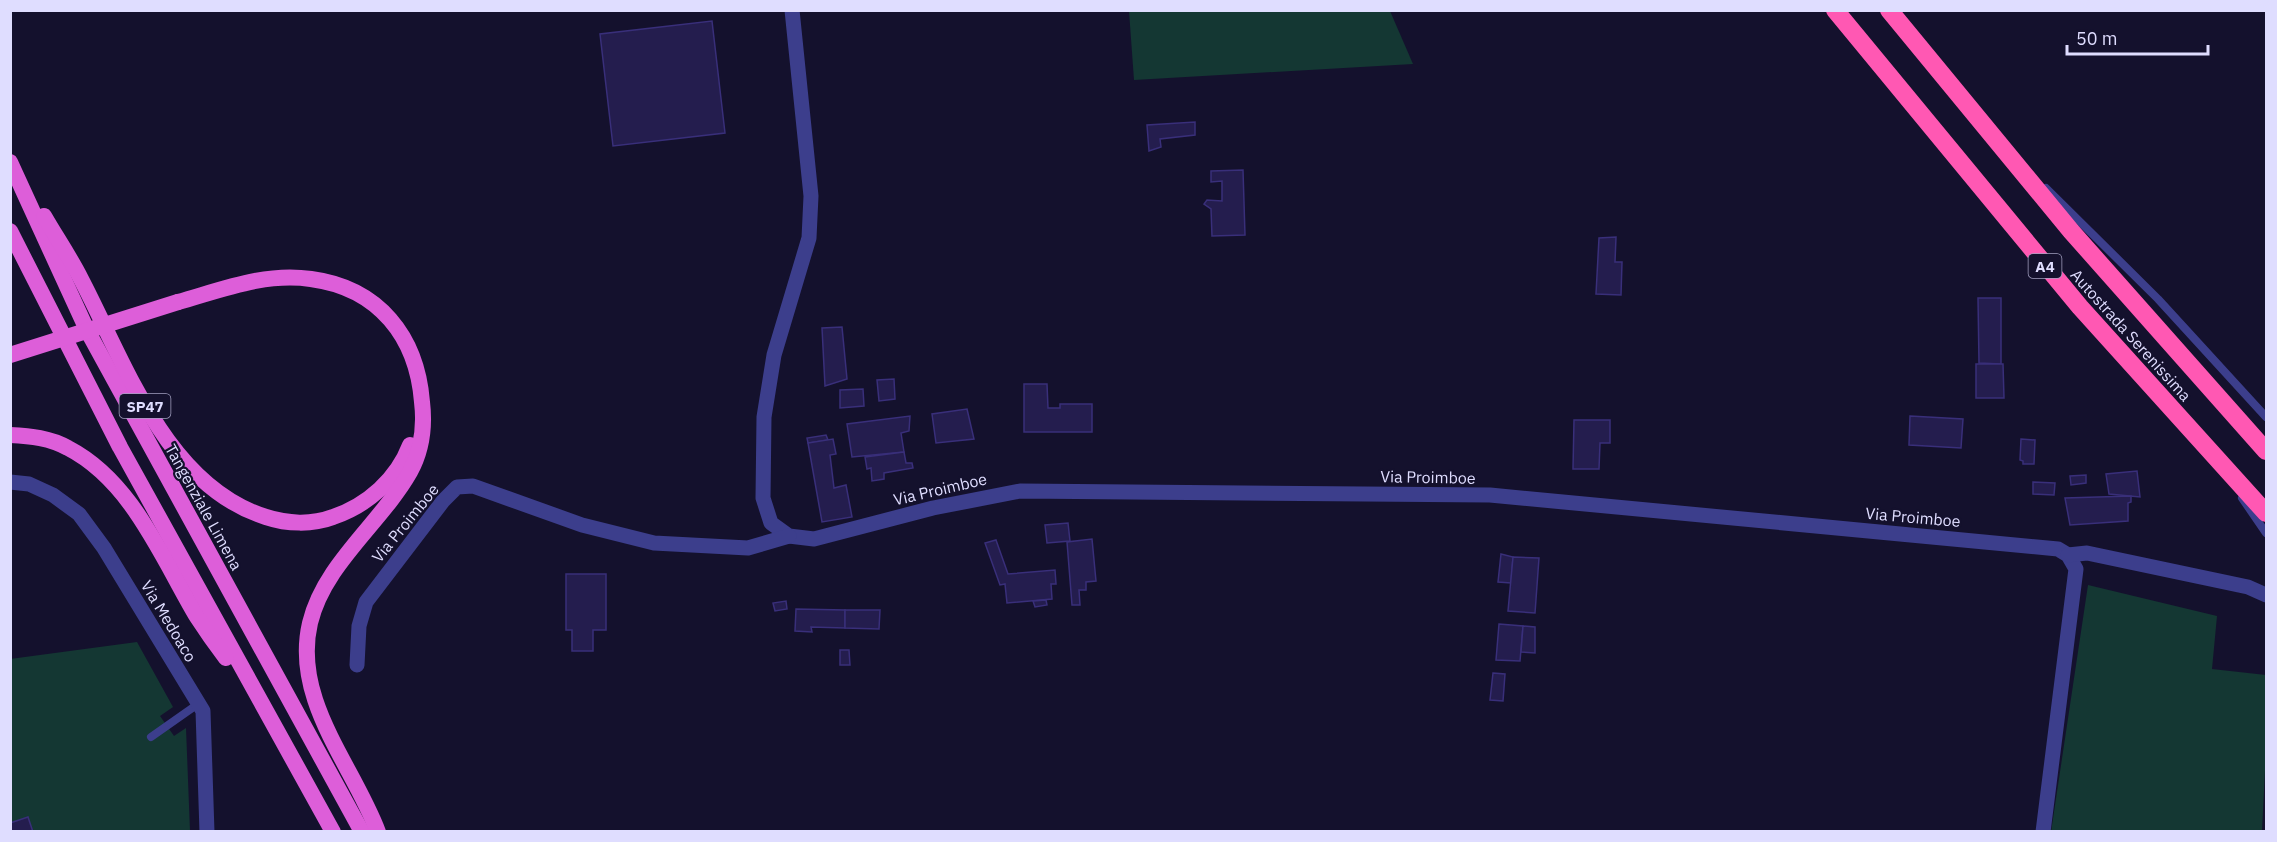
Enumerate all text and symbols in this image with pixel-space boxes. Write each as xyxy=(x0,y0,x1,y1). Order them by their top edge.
scale bar xyxy=(2067,18,2208,56)
text: 50 m xyxy=(2076,27,2118,50)
road number: A4 xyxy=(2028,254,2062,278)
street label: Autostrada Serenissima xyxy=(2066,265,2196,406)
road number: SP47 xyxy=(120,394,170,418)
street label: Tangenziale Limena xyxy=(161,440,247,574)
street label: Via Proimboe xyxy=(1380,466,1476,488)
street label: Via Proimboe xyxy=(891,468,989,509)
street label: Via Proimboe xyxy=(367,479,443,566)
street label: Via Proimboe xyxy=(1865,503,1962,531)
street label: Via Medoaco xyxy=(137,577,201,665)

